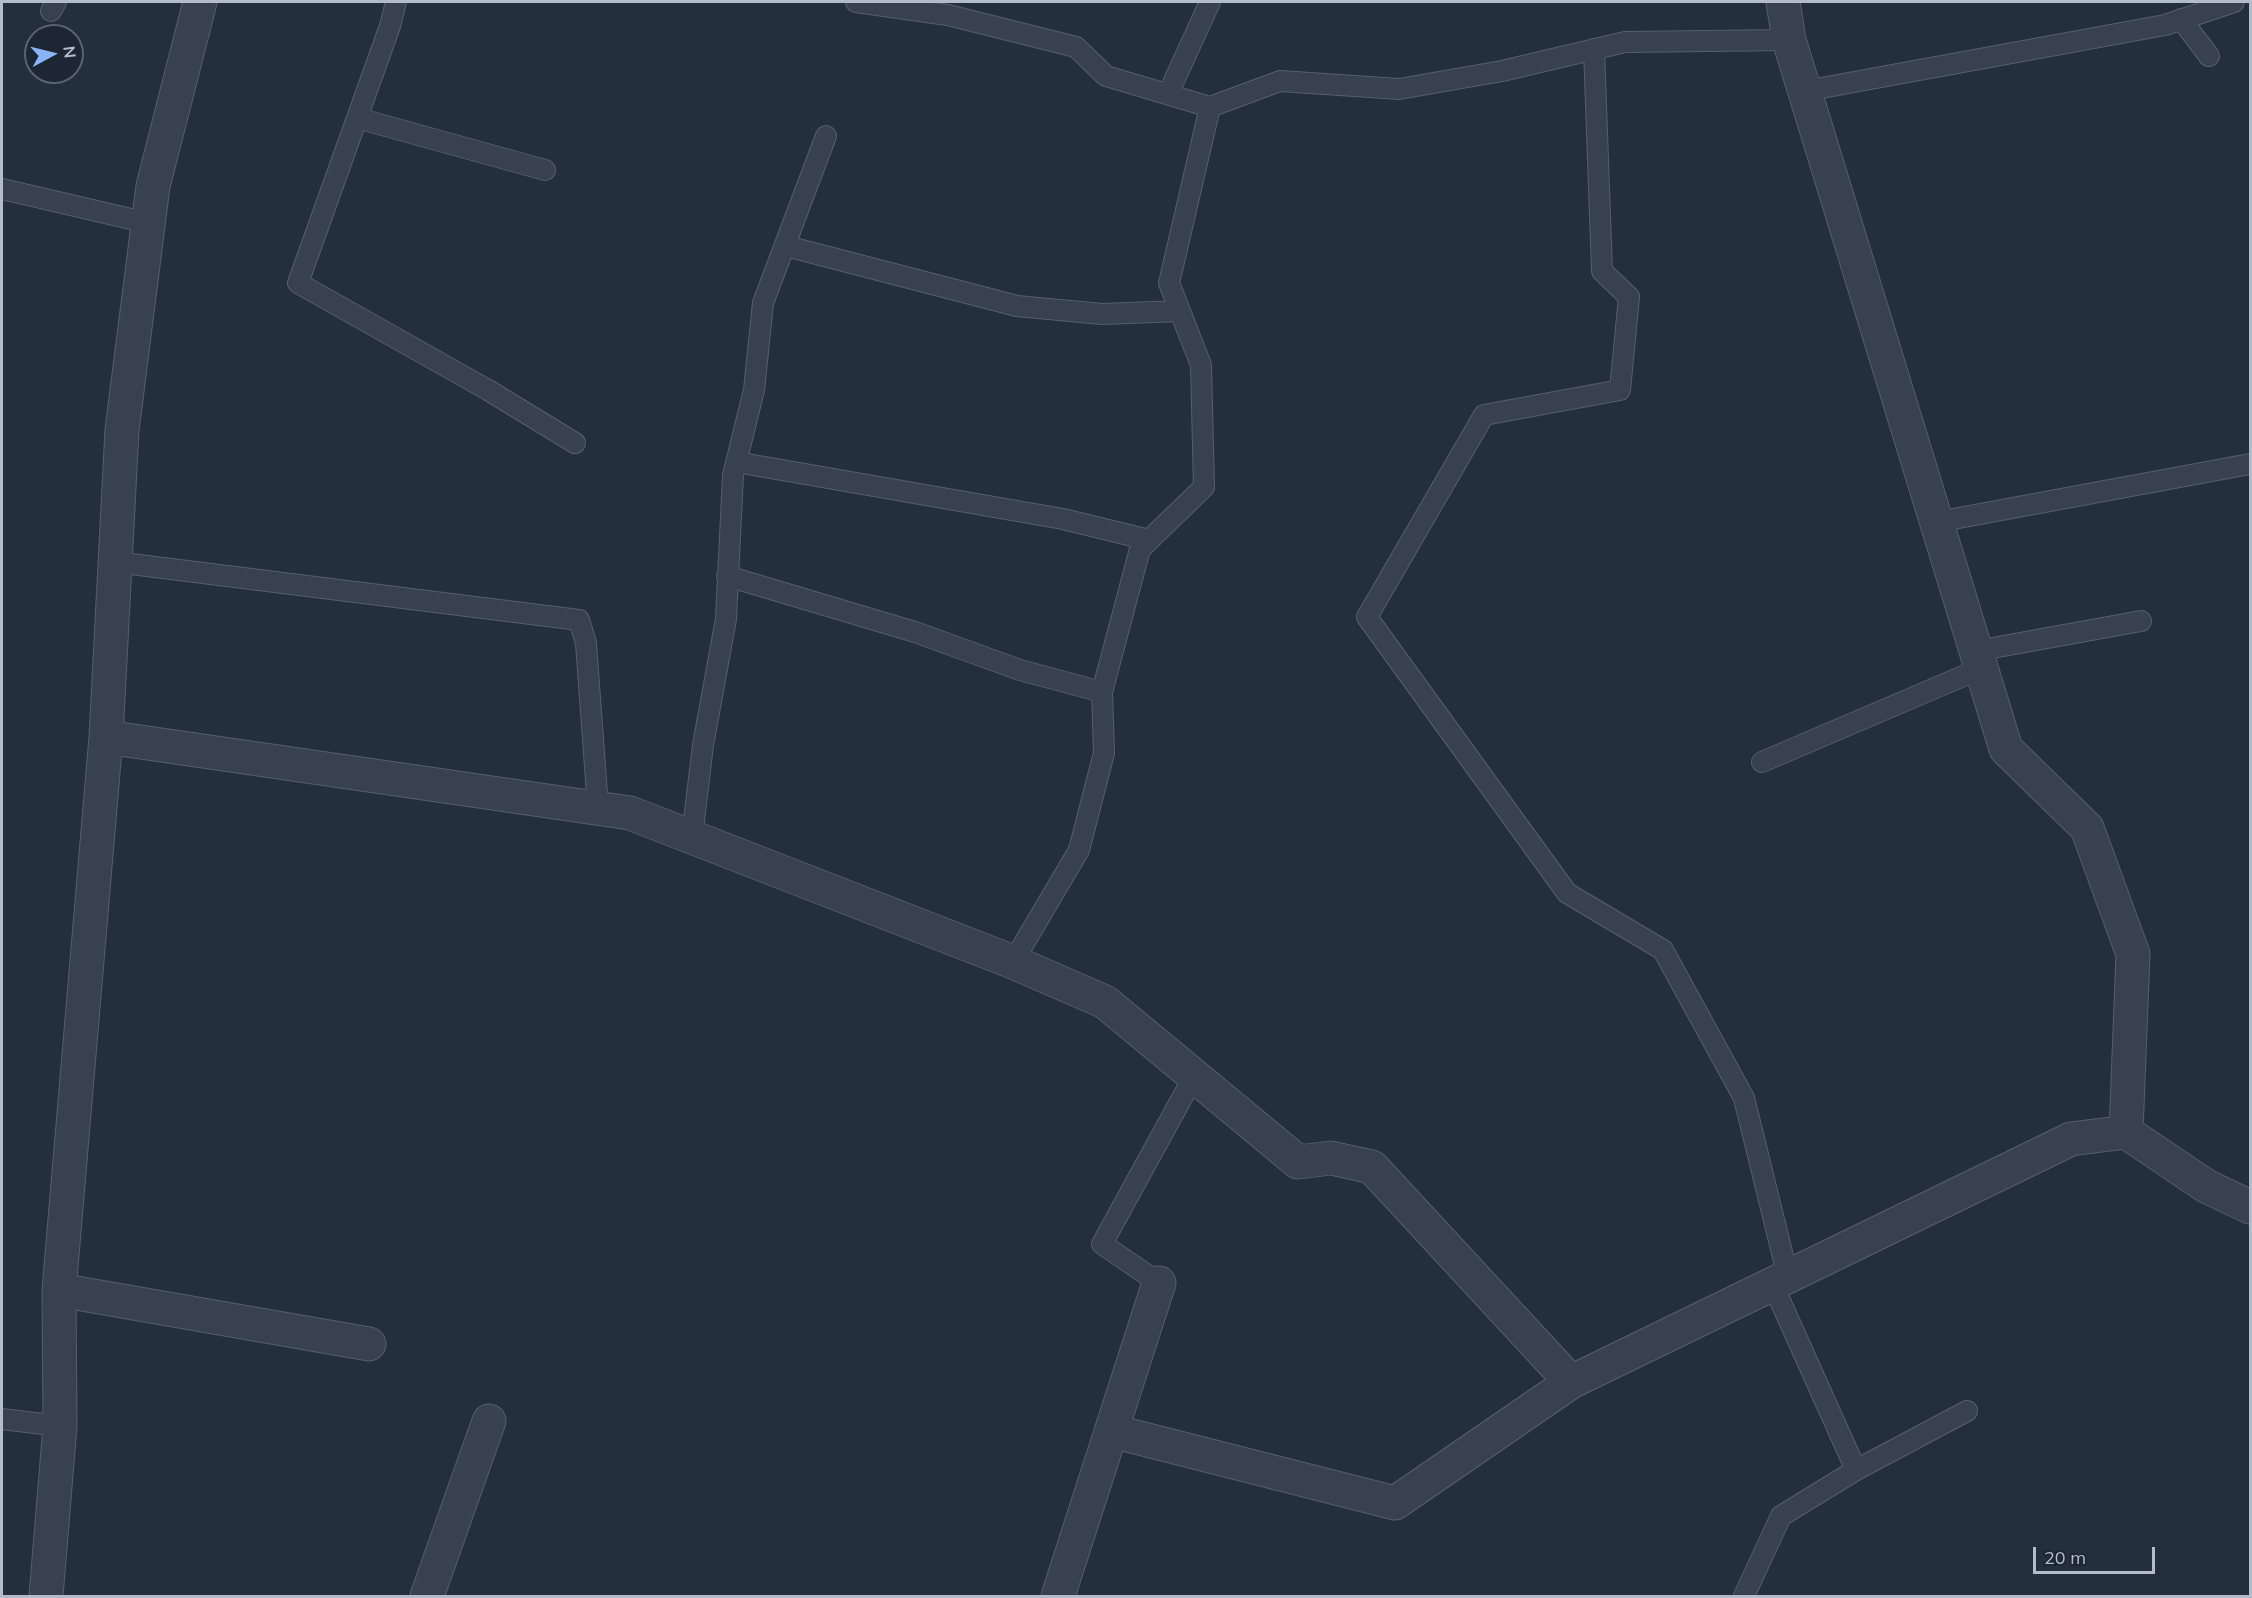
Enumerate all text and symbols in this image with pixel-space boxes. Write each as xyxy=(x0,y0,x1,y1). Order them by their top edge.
north arrow xyxy=(24,24,84,84)
text: N xyxy=(59,45,81,59)
scale bar xyxy=(2036,1535,2158,1573)
text: 20 m xyxy=(2044,1546,2086,1569)

